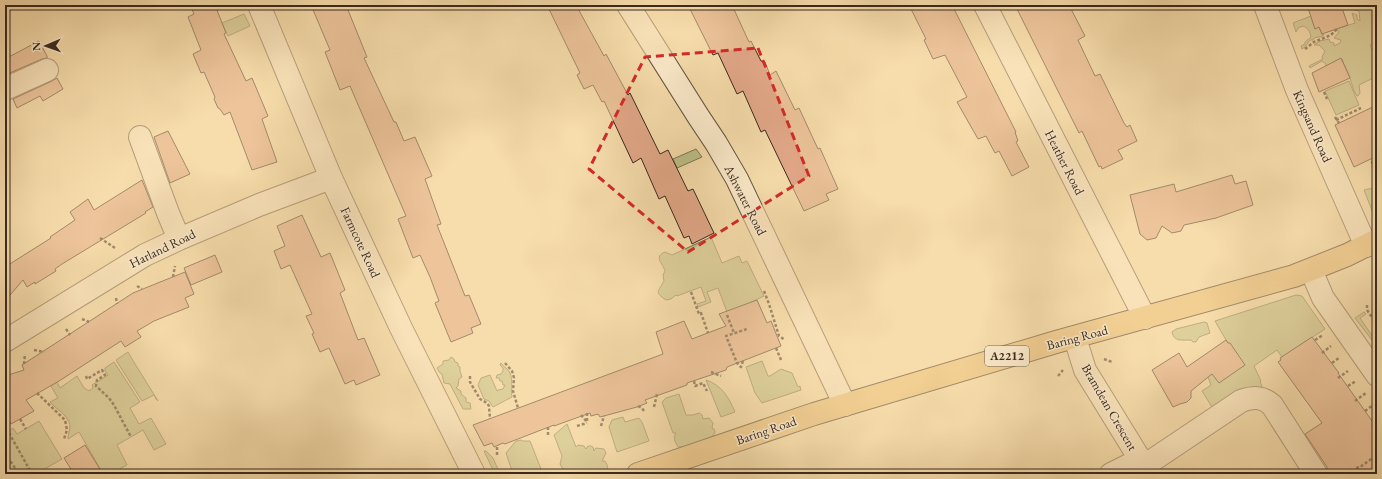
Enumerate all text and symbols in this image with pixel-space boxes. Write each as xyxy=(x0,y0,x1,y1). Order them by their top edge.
north arrow xyxy=(26,26,66,66)
text: N xyxy=(29,42,43,51)
street label: Kingsand Road xyxy=(1289,87,1336,165)
street label: Heather Road xyxy=(1041,127,1088,198)
street label: Ashwater Road xyxy=(720,161,771,239)
street label: Farmcote Road xyxy=(337,204,385,281)
street label: Harland Road xyxy=(126,225,199,272)
street label: Baring Road xyxy=(1045,321,1110,354)
road number: A2212 xyxy=(985,346,1029,366)
street label: Bramdean Crescent xyxy=(1078,361,1141,454)
street label: Baring Road xyxy=(734,412,799,449)

